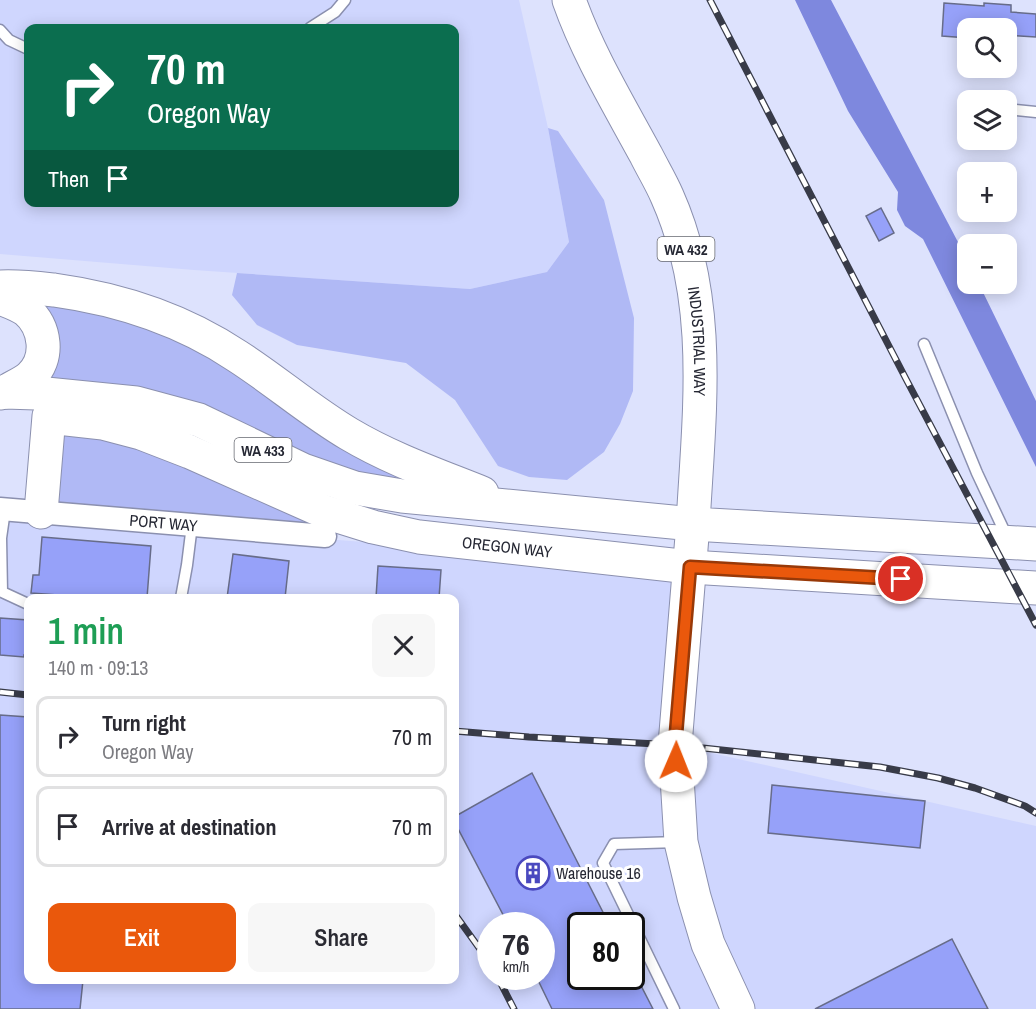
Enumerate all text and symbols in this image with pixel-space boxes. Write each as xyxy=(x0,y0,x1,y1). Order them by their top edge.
map controls xyxy=(957,18,1017,294)
button: search xyxy=(957,18,1017,78)
text: 70 m xyxy=(147,41,226,97)
icon: right xyxy=(48,48,126,126)
button: layers xyxy=(957,90,1017,150)
text: Oregon Way xyxy=(147,95,270,131)
icon: arrive xyxy=(101,162,134,195)
button: + xyxy=(957,162,1017,222)
text: Then xyxy=(48,164,89,194)
button: − xyxy=(957,234,1017,294)
road number: WA 432 xyxy=(658,237,714,261)
street label: INDUSTRIAL WAY xyxy=(683,285,711,397)
road number: WA 433 xyxy=(234,438,292,462)
street label: PORT WAY xyxy=(129,509,199,536)
street label: OREGON WAY xyxy=(461,531,554,563)
pin xyxy=(875,553,926,604)
icon: arrive xyxy=(884,562,917,595)
text: 1 min xyxy=(48,607,124,655)
button: close xyxy=(372,614,435,677)
text: 140 m · 09:13 xyxy=(48,654,148,681)
text: Turn right xyxy=(102,708,186,738)
icon: right xyxy=(51,720,84,753)
text: 70 m xyxy=(392,722,432,752)
position arrow xyxy=(644,729,708,793)
text: Oregon Way xyxy=(102,738,193,765)
icon: arrive xyxy=(51,810,84,843)
text: Arrive at destination xyxy=(102,812,276,842)
text: 70 m xyxy=(392,812,432,842)
building icon: Warehouse 16 xyxy=(515,855,551,891)
place label: Warehouse 16 xyxy=(556,862,641,884)
button: Exit xyxy=(48,903,236,972)
button: Share xyxy=(248,903,435,972)
speed limit sign: 80 xyxy=(567,912,645,990)
text: 76 xyxy=(502,924,530,964)
text: km/h xyxy=(503,956,529,977)

